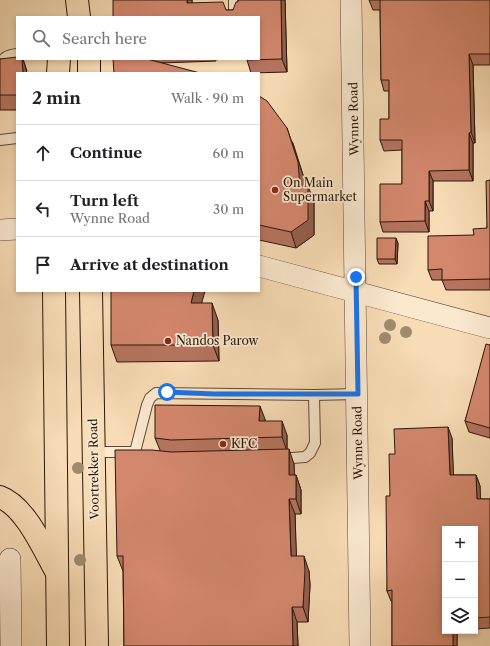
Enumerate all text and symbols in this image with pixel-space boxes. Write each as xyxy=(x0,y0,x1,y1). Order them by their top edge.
search box xyxy=(16,16,260,60)
icon: search xyxy=(30,27,52,49)
text: Search here xyxy=(62,29,147,48)
street label: Wynne Road xyxy=(345,81,362,157)
text: 2 min xyxy=(32,88,81,108)
text: Walk · 90 m xyxy=(171,90,244,106)
icon: ahead xyxy=(32,142,54,164)
text: Continue xyxy=(70,143,142,162)
text: 60 m xyxy=(213,145,244,161)
place label: On Main Supermarket xyxy=(283,175,357,204)
marker: On Main Supermarket xyxy=(270,185,280,195)
text: Turn left xyxy=(70,191,139,210)
icon: left xyxy=(32,198,54,220)
text: 30 m xyxy=(213,201,244,217)
text: Wynne Road xyxy=(70,210,150,226)
icon: arrive xyxy=(32,254,54,276)
text: Arrive at destination xyxy=(70,255,229,274)
route end xyxy=(347,268,365,286)
place label: Nandos Parow xyxy=(176,333,260,348)
marker: Nandos Parow xyxy=(163,336,173,346)
route start xyxy=(158,383,176,401)
street label: Wynne Road xyxy=(349,405,366,481)
street label: Voortrekker Road xyxy=(85,418,102,521)
place label: KFC xyxy=(231,436,257,451)
marker: KFC xyxy=(218,439,228,449)
map controls xyxy=(442,526,478,634)
button: + xyxy=(442,526,478,562)
button: − xyxy=(442,562,478,598)
button: layers xyxy=(442,598,478,634)

